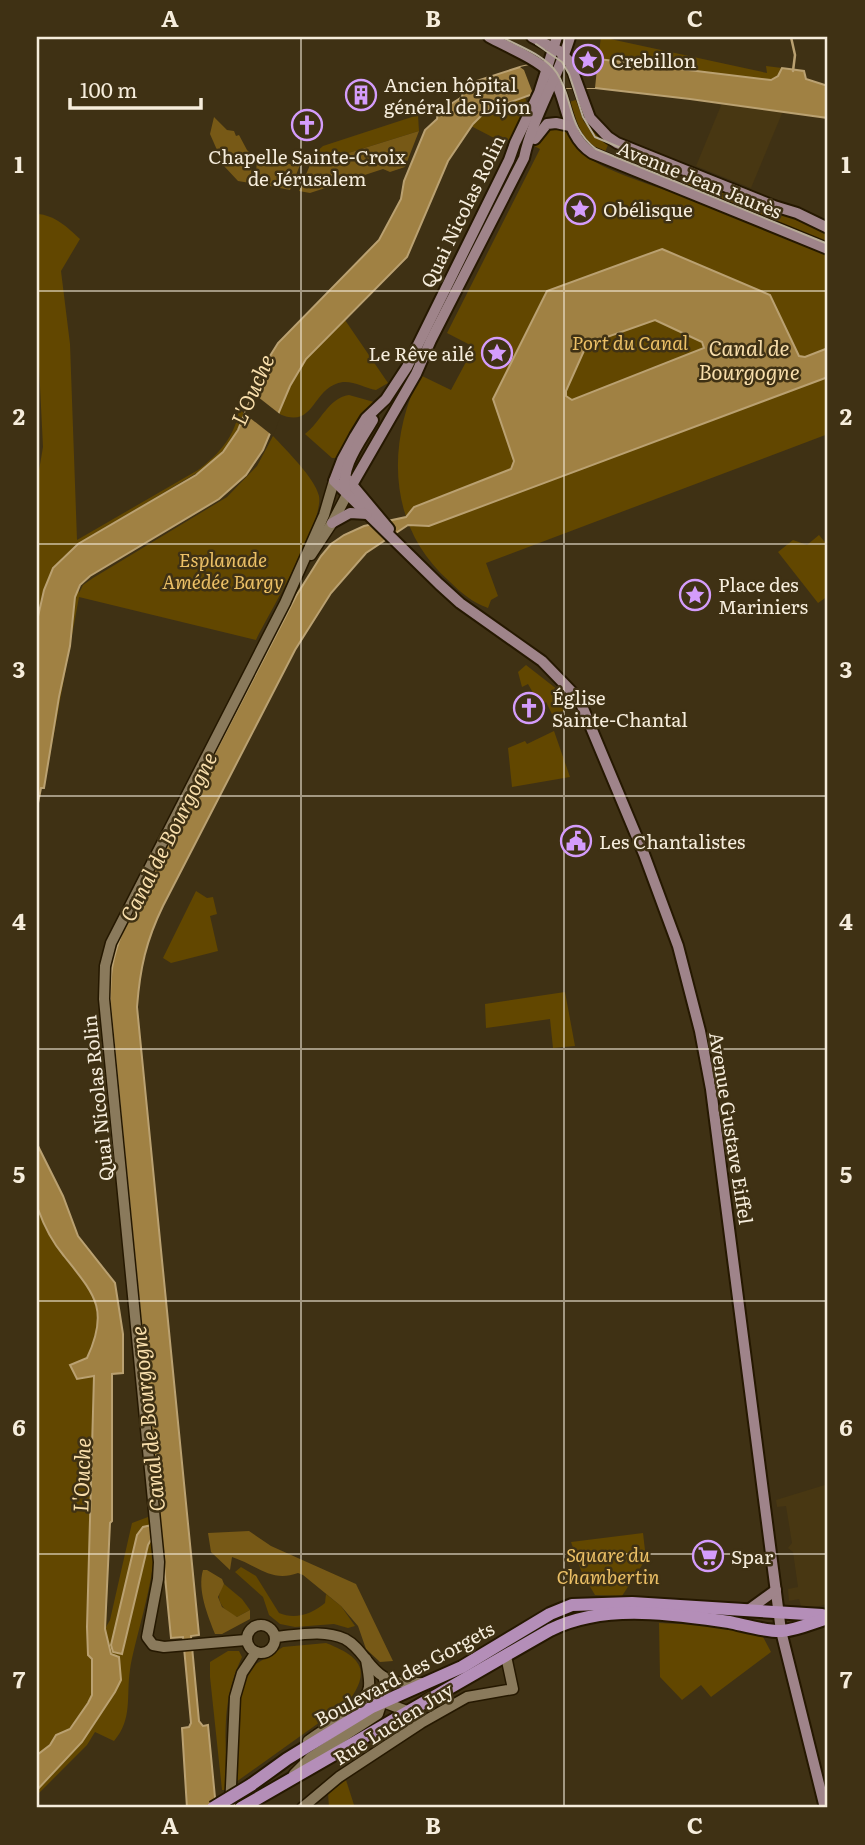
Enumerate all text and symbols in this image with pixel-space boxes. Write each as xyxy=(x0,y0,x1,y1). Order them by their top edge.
text: A xyxy=(161,0,179,34)
text: B xyxy=(425,0,441,34)
text: C xyxy=(687,0,703,34)
place icon: Crebillon xyxy=(571,43,605,77)
place label: Crebillon xyxy=(611,46,696,74)
scale bar xyxy=(70,66,201,110)
place label: Ancien hôpital général de Dijon xyxy=(384,70,531,120)
text: 100 m xyxy=(80,73,137,104)
building icon: Ancien hôpital général de Dijon xyxy=(344,78,378,112)
church icon: Chapelle Sainte-Croix de Jérusalem xyxy=(290,108,324,142)
street label: Quai Nicolas Rolin xyxy=(413,130,511,292)
street label: Avenue Jean Jaurès xyxy=(614,133,787,225)
place label: Chapelle Sainte-Croix de Jérusalem xyxy=(208,142,406,192)
text: 1 xyxy=(14,146,24,180)
text: 1 xyxy=(841,146,851,180)
place icon: Obélisque xyxy=(563,192,597,226)
place label: Obélisque xyxy=(603,195,693,223)
park label: Port du Canal xyxy=(572,328,689,356)
water label: Canal de Bourgogne xyxy=(698,331,800,386)
place icon: Le Rêve ailé xyxy=(480,336,514,370)
place label: Le Rêve ailé xyxy=(368,339,474,367)
water label: L'Ouche xyxy=(222,349,280,429)
text: 2 xyxy=(13,398,25,432)
text: 2 xyxy=(840,398,852,432)
park label: Esplanade Amédée Bargy xyxy=(162,545,284,595)
place label: Place des Mariniers xyxy=(718,570,809,620)
place icon: Place des Mariniers xyxy=(678,578,712,612)
text: 3 xyxy=(13,651,25,685)
text: 3 xyxy=(840,651,852,685)
place label: Église Sainte-Chantal xyxy=(552,683,688,733)
church icon: Église Sainte-Chantal xyxy=(512,691,546,725)
water label: Canal de Bourgogne xyxy=(111,746,223,926)
public building icon: Les Chantalistes xyxy=(559,824,593,858)
place label: Les Chantalistes xyxy=(599,827,746,855)
text: 4 xyxy=(12,903,26,937)
text: 4 xyxy=(839,903,853,937)
street label: Quai Nicolas Rolin xyxy=(74,1014,120,1182)
street label: Avenue Gustave Eiffel xyxy=(703,1030,761,1226)
text: 5 xyxy=(13,1156,25,1190)
text: 5 xyxy=(840,1156,852,1190)
water label: Canal de Bourgogne xyxy=(121,1325,171,1513)
text: 6 xyxy=(12,1409,26,1443)
text: 6 xyxy=(839,1409,853,1443)
water label: L'Ouche xyxy=(63,1437,97,1513)
supermarket icon: Spar xyxy=(691,1539,725,1573)
park label: Square du Chambertin xyxy=(557,1540,660,1590)
place label: Spar xyxy=(731,1542,773,1570)
street label: Boulevard des Gorgets xyxy=(309,1614,499,1732)
text: 7 xyxy=(13,1661,26,1695)
text: 7 xyxy=(840,1661,853,1695)
street label: Rue Lucien Juy xyxy=(328,1675,458,1771)
text: A xyxy=(161,1807,179,1841)
text: B xyxy=(425,1807,441,1841)
text: C xyxy=(687,1807,703,1841)

